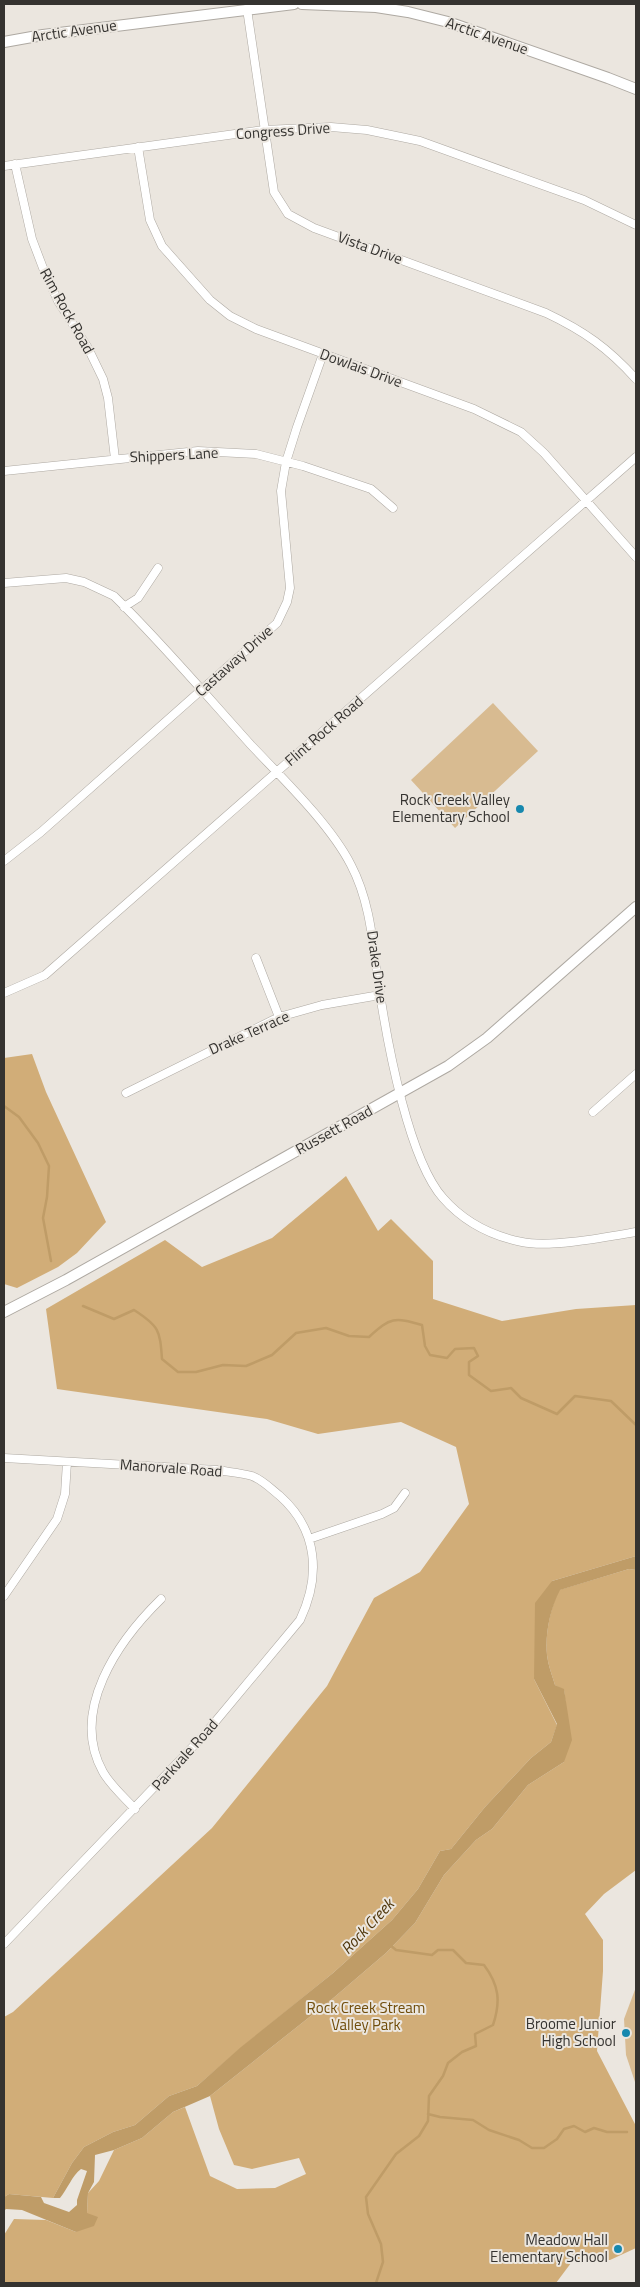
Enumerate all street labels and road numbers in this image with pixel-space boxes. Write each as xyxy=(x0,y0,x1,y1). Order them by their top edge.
street label: Arctic Avenue xyxy=(443,11,531,60)
street label: Arctic Avenue xyxy=(30,13,118,48)
street label: Congress Drive xyxy=(235,116,331,145)
street label: Vista Drive xyxy=(334,225,406,270)
street label: Rim Rock Road xyxy=(34,264,101,358)
street label: Dowlais Drive xyxy=(317,342,406,393)
street label: Shippers Lane xyxy=(129,441,219,468)
street label: Castaway Drive xyxy=(190,619,278,702)
street label: Flint Rock Road xyxy=(279,690,368,771)
street label: Drake Drive xyxy=(361,929,394,1005)
street label: Drake Terrace xyxy=(205,1004,293,1061)
street label: Russett Road xyxy=(291,1099,376,1160)
street label: Manorvale Road xyxy=(119,1452,223,1483)
street label: Parkvale Road xyxy=(146,1713,223,1796)

